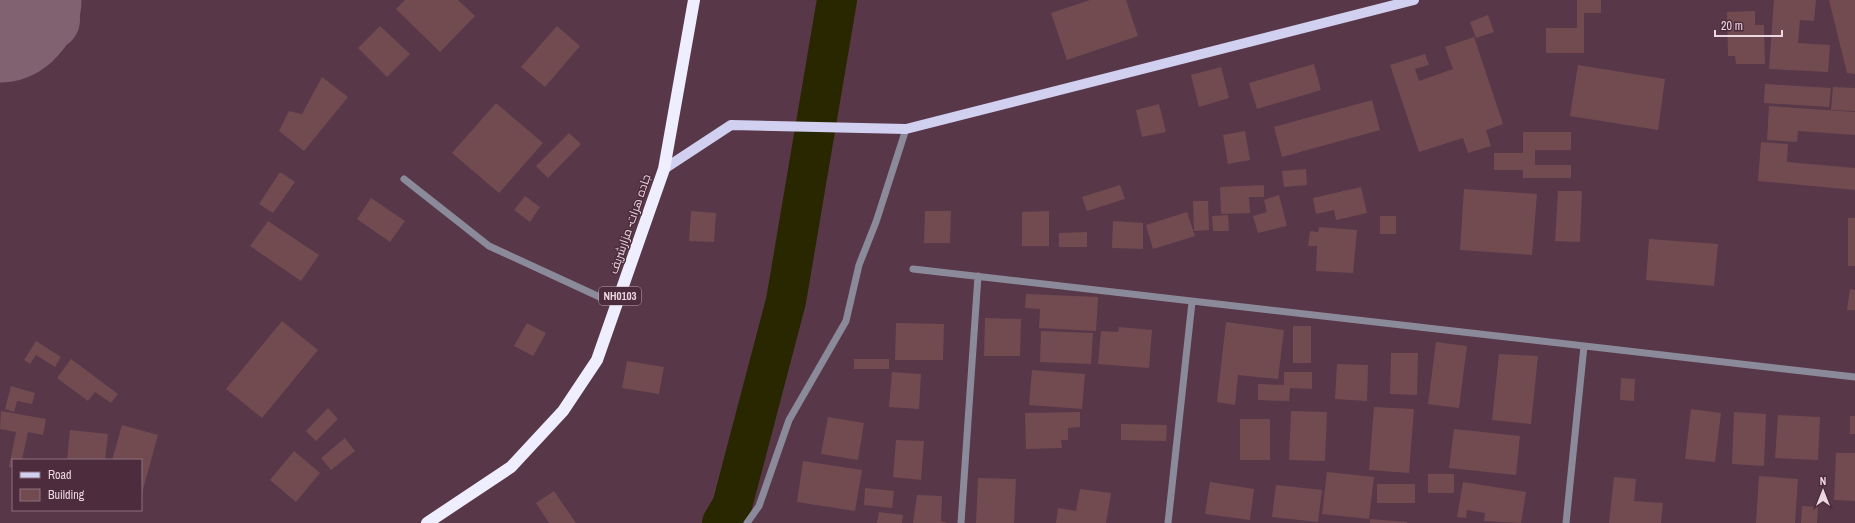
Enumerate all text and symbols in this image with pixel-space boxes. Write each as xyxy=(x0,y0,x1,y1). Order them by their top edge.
scale bar xyxy=(1715,12,1782,38)
text: 20 m xyxy=(1721,18,1743,34)
street label: جاده هرات- مزارشریف xyxy=(605,172,655,276)
road number: NH0103 xyxy=(599,287,641,305)
legend xyxy=(12,459,142,511)
text: Road xyxy=(48,467,72,483)
north arrow xyxy=(1803,471,1843,511)
text: N xyxy=(1820,474,1826,488)
text: Building xyxy=(48,487,85,503)

